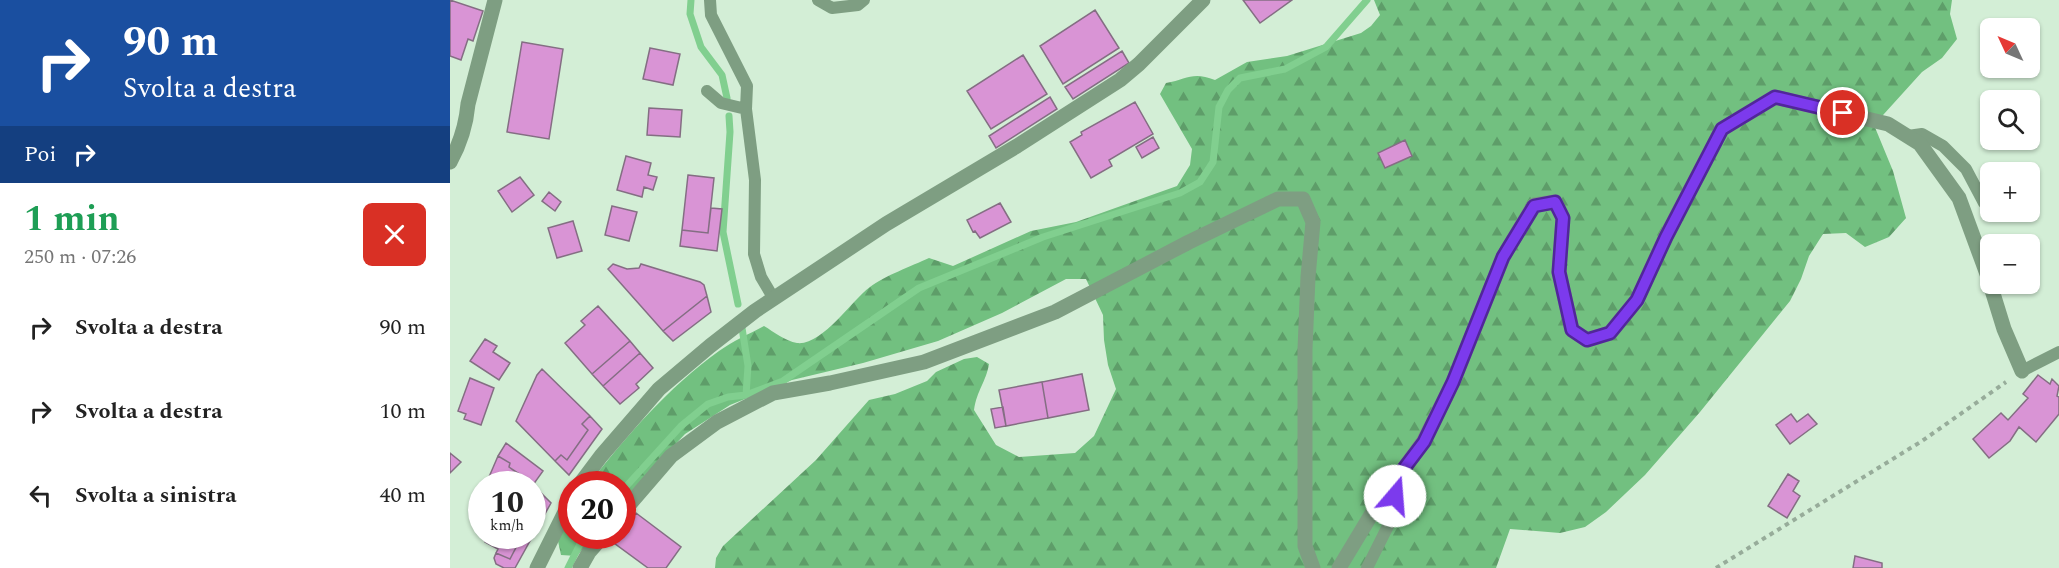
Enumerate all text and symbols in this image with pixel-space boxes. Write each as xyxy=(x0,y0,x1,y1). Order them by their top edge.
text: 90 m xyxy=(123,11,218,74)
north arrow xyxy=(1980,18,2040,78)
map controls xyxy=(1980,18,2040,294)
icon: right xyxy=(24,24,102,102)
text: Svolta a destra xyxy=(123,68,296,110)
pin xyxy=(1817,87,1868,138)
button: search xyxy=(1980,90,2040,150)
icon: arrive xyxy=(1826,96,1859,129)
text: Poi xyxy=(24,138,56,171)
icon: right xyxy=(68,138,101,171)
button: + xyxy=(1980,162,2040,222)
text: 1 min xyxy=(24,192,120,247)
button: close xyxy=(363,203,426,266)
button: − xyxy=(1980,234,2040,294)
text: 250 m · 07:26 xyxy=(24,242,136,272)
icon: right xyxy=(24,311,57,344)
text: Svolta a destra xyxy=(75,311,222,344)
text: 90 m xyxy=(380,311,426,344)
icon: right xyxy=(24,395,57,428)
text: Svolta a destra xyxy=(75,395,222,428)
text: 10 m xyxy=(380,395,426,428)
position arrow xyxy=(1363,464,1427,528)
speed limit sign: 20 xyxy=(558,471,636,549)
icon: left xyxy=(24,479,57,512)
text: Svolta a sinistra xyxy=(75,479,237,512)
text: 40 m xyxy=(380,479,426,512)
text: 10 xyxy=(490,480,524,526)
text: km/h xyxy=(490,514,524,537)

